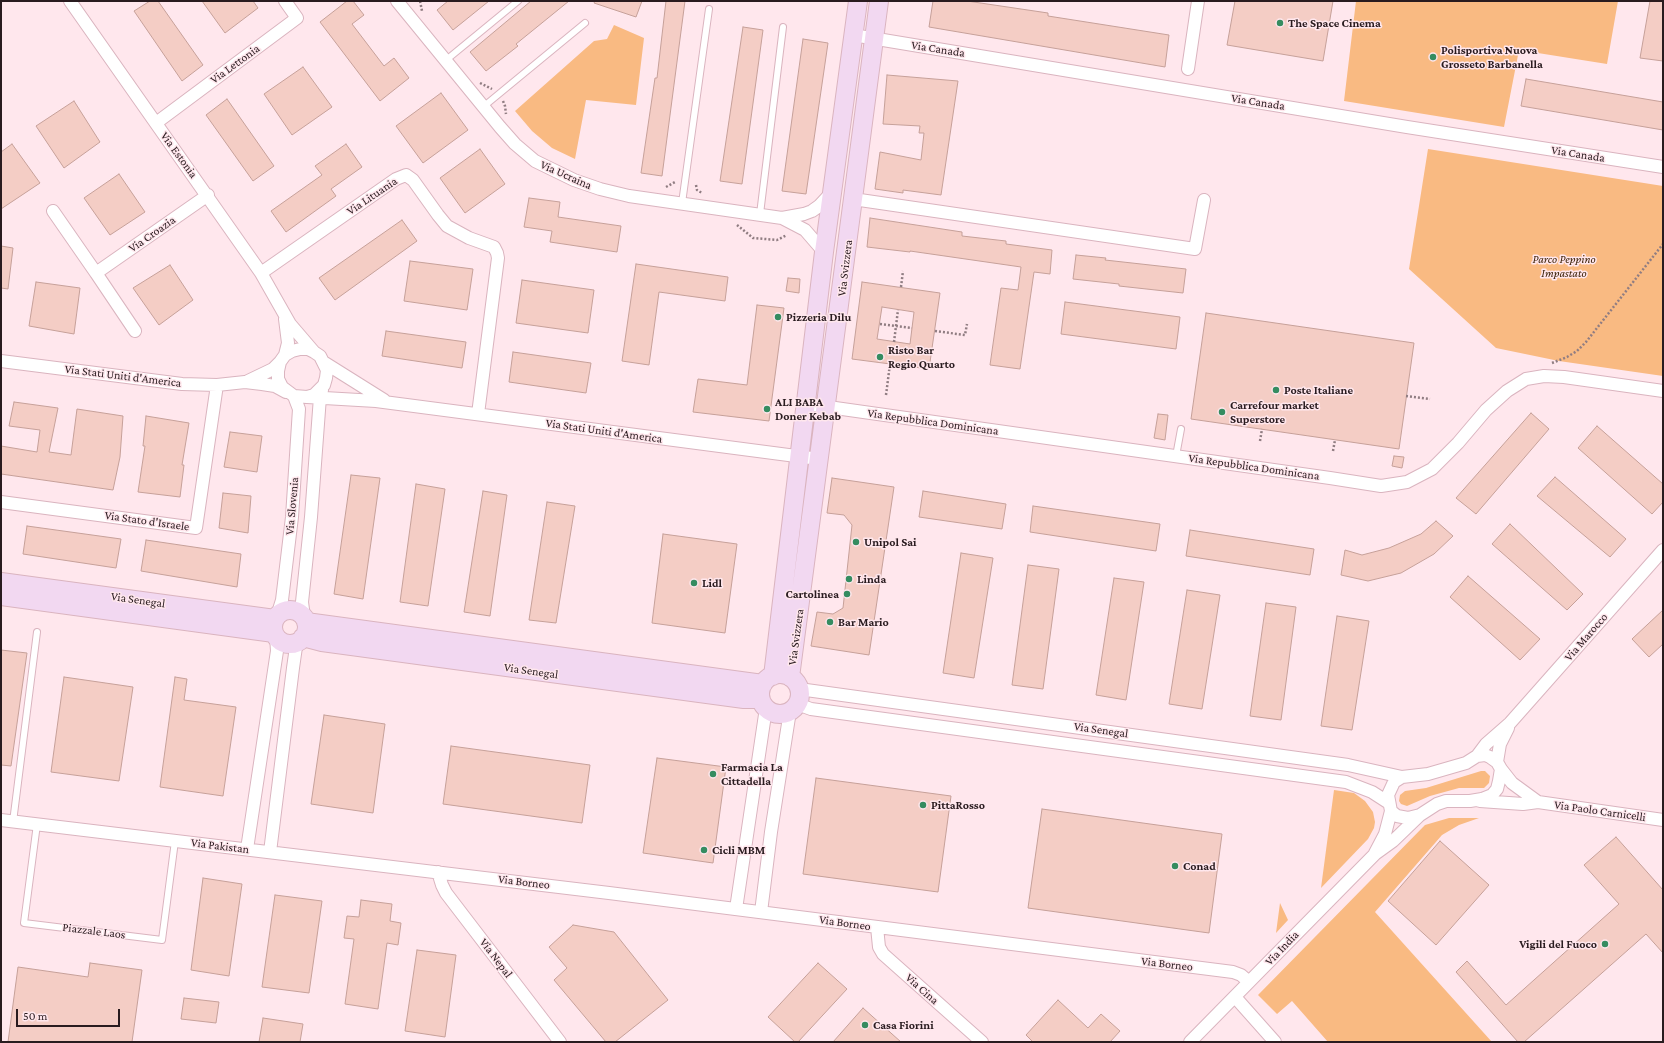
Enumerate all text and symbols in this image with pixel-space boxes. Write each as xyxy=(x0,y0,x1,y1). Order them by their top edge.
place label: The Space Cinema xyxy=(1288,16,1381,30)
marker: The Space Cinema xyxy=(1275,18,1285,28)
street label: Via Canada xyxy=(910,38,966,60)
street label: Via Lettonia xyxy=(207,41,263,87)
place label: Polisportiva Nuova Grosseto Barbanella xyxy=(1441,43,1543,71)
marker: Polisportiva Nuova Grosseto Barbanella xyxy=(1428,52,1438,62)
street label: Via Canada xyxy=(1230,91,1286,113)
street label: Via Estonia xyxy=(157,129,201,181)
street label: Via Canada xyxy=(1550,143,1606,165)
street label: Via Ucraina xyxy=(538,157,594,193)
street label: Via Lituania xyxy=(344,174,400,218)
street label: Via Croazia xyxy=(126,213,178,255)
street label: Via Svizzera xyxy=(834,239,856,297)
park label: Parco Peppino Impastato xyxy=(1532,252,1596,280)
place label: Pizzeria Dilu xyxy=(786,310,851,324)
marker: Pizzeria Dilu xyxy=(773,312,783,322)
place label: Risto Bar Regio Quarto xyxy=(888,343,955,371)
marker: Risto Bar Regio Quarto xyxy=(875,352,885,362)
street label: Via Stati Uniti d'America xyxy=(64,362,182,390)
place label: Poste Italiane xyxy=(1284,383,1353,397)
marker: Poste Italiane xyxy=(1271,385,1281,395)
place label: ALI BABA Doner Kebab xyxy=(775,395,841,423)
place label: Carrefour market Superstore xyxy=(1230,398,1319,426)
marker: ALI BABA Doner Kebab xyxy=(762,404,772,414)
street label: Via Repubblica Dominicana xyxy=(866,406,1000,438)
marker: Carrefour market Superstore xyxy=(1217,407,1227,417)
street label: Via Stati Uniti d'America xyxy=(545,416,663,446)
street label: Via Repubblica Dominicana xyxy=(1187,451,1321,483)
street label: Via Slovenia xyxy=(282,476,302,536)
street label: Via Stato d'Israele xyxy=(104,508,190,534)
place label: Unipol Sai xyxy=(864,535,917,549)
marker: Unipol Sai xyxy=(851,537,861,547)
place label: Linda xyxy=(857,572,886,586)
marker: Linda xyxy=(844,574,854,584)
place label: Lidl xyxy=(702,576,722,590)
marker: Lidl xyxy=(689,578,699,588)
place label: Cartolinea xyxy=(785,587,839,601)
street label: Via Senegal xyxy=(110,589,166,611)
marker: Cartolinea xyxy=(842,589,852,599)
street label: Via Svizzera xyxy=(785,608,807,666)
street label: Via Marocco xyxy=(1561,610,1611,664)
place label: Bar Mario xyxy=(838,615,889,629)
marker: Bar Mario xyxy=(825,617,835,627)
street label: Via Senegal xyxy=(503,660,559,682)
street label: Via Senegal xyxy=(1073,719,1129,741)
place label: Farmacia La Cittadella xyxy=(721,760,783,788)
marker: Farmacia La Cittadella xyxy=(708,769,718,779)
street label: Via Paolo Carnicelli xyxy=(1553,797,1647,825)
place label: PittaRosso xyxy=(931,798,985,812)
marker: PittaRosso xyxy=(918,800,928,810)
street label: Via Pakistan xyxy=(190,835,250,857)
place label: Cicli MBM xyxy=(712,843,765,857)
marker: Cicli MBM xyxy=(699,845,709,855)
place label: Conad xyxy=(1183,859,1216,873)
marker: Conad xyxy=(1170,861,1180,871)
street label: Via Borneo xyxy=(497,872,551,892)
street label: Via Borneo xyxy=(818,912,872,934)
street label: Piazzale Laos xyxy=(62,920,126,942)
street label: Via India xyxy=(1262,928,1302,968)
street label: Via Nepal xyxy=(477,935,515,981)
place label: Vigili del Fuoco xyxy=(1519,937,1597,951)
marker: Vigili del Fuoco xyxy=(1600,939,1610,949)
street label: Via Borneo xyxy=(1140,954,1194,974)
street label: Via Cina xyxy=(902,970,942,1008)
scale bar xyxy=(18,1001,122,1027)
text: 50 m xyxy=(23,1009,47,1023)
place label: Casa Fiorini xyxy=(873,1018,934,1032)
marker: Casa Fiorini xyxy=(860,1020,870,1030)

